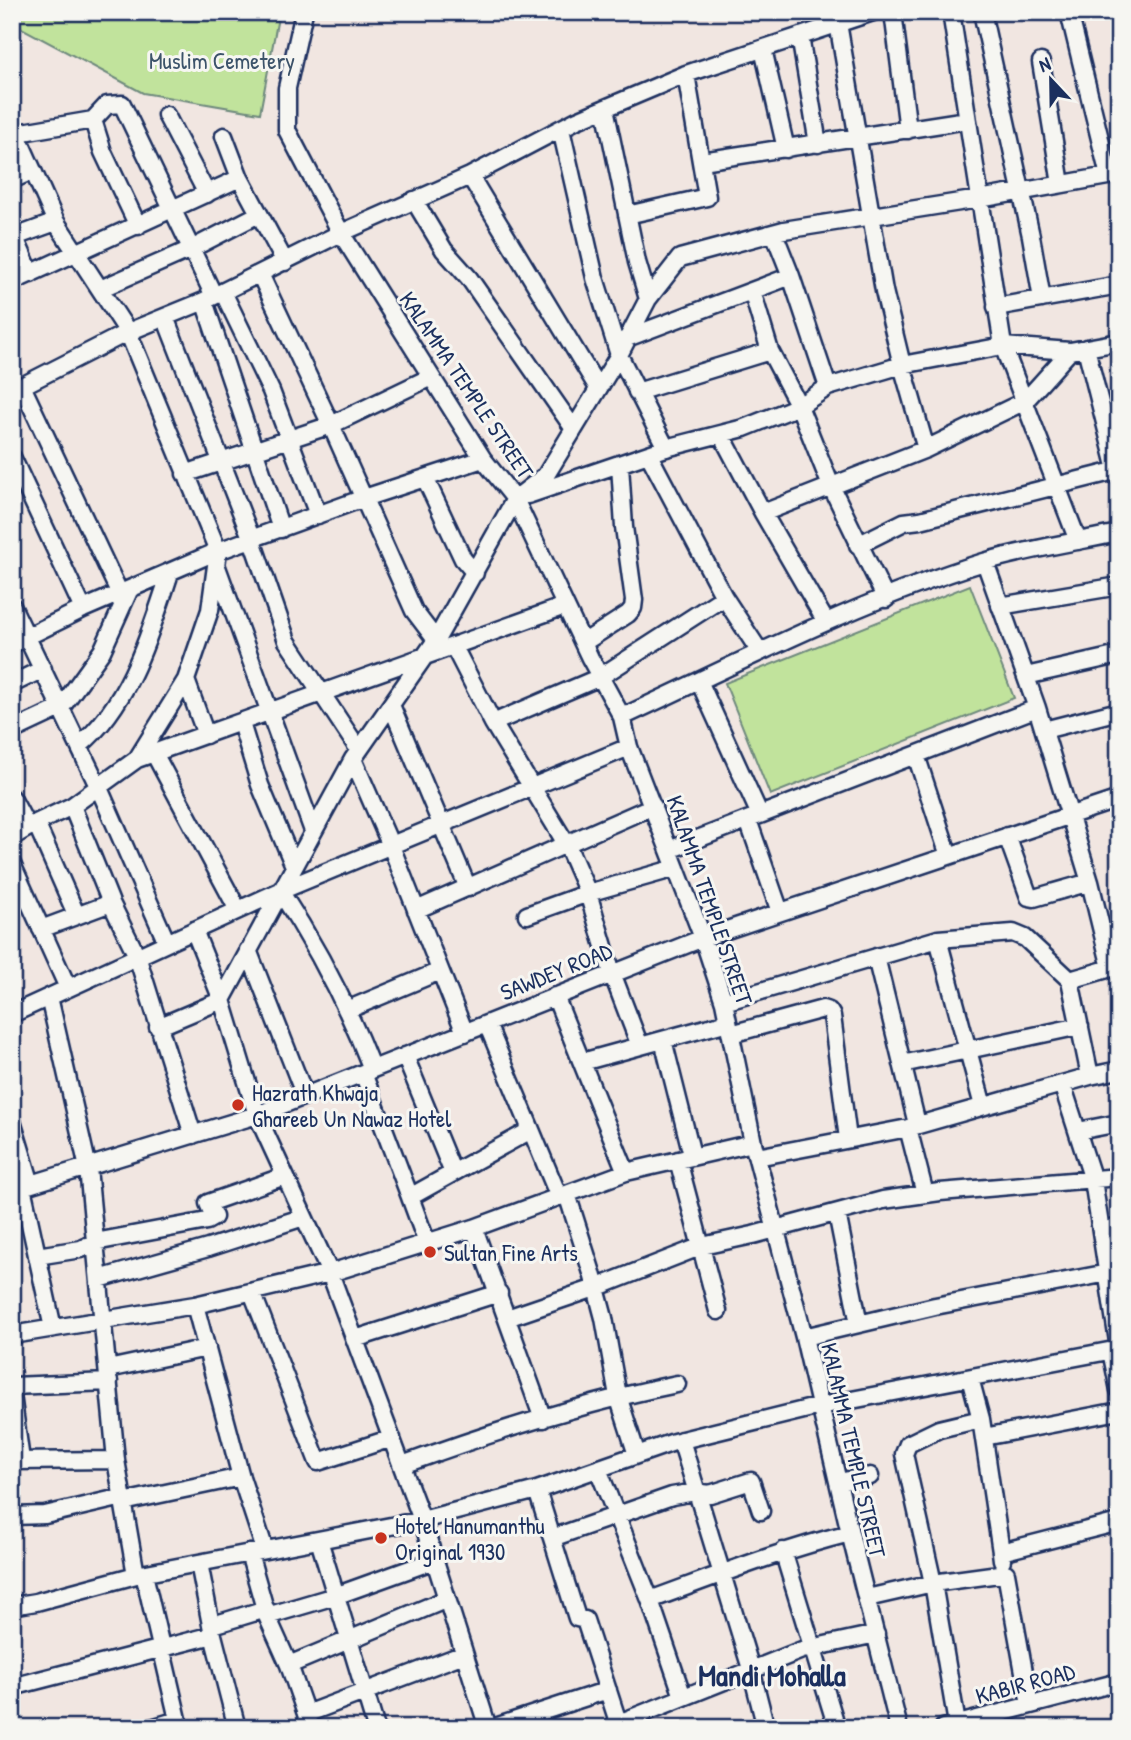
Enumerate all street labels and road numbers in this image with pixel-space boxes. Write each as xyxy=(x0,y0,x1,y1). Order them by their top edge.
street label: KALAMMA TEMPLE STREET xyxy=(393,285,541,485)
street label: KALAMMA TEMPLE STREET xyxy=(660,791,760,1009)
street label: SAWDEY ROAD xyxy=(496,935,617,1007)
street label: KALAMMA TEMPLE STREET xyxy=(814,1340,894,1561)
street label: KABIR ROAD xyxy=(972,1655,1078,1711)

